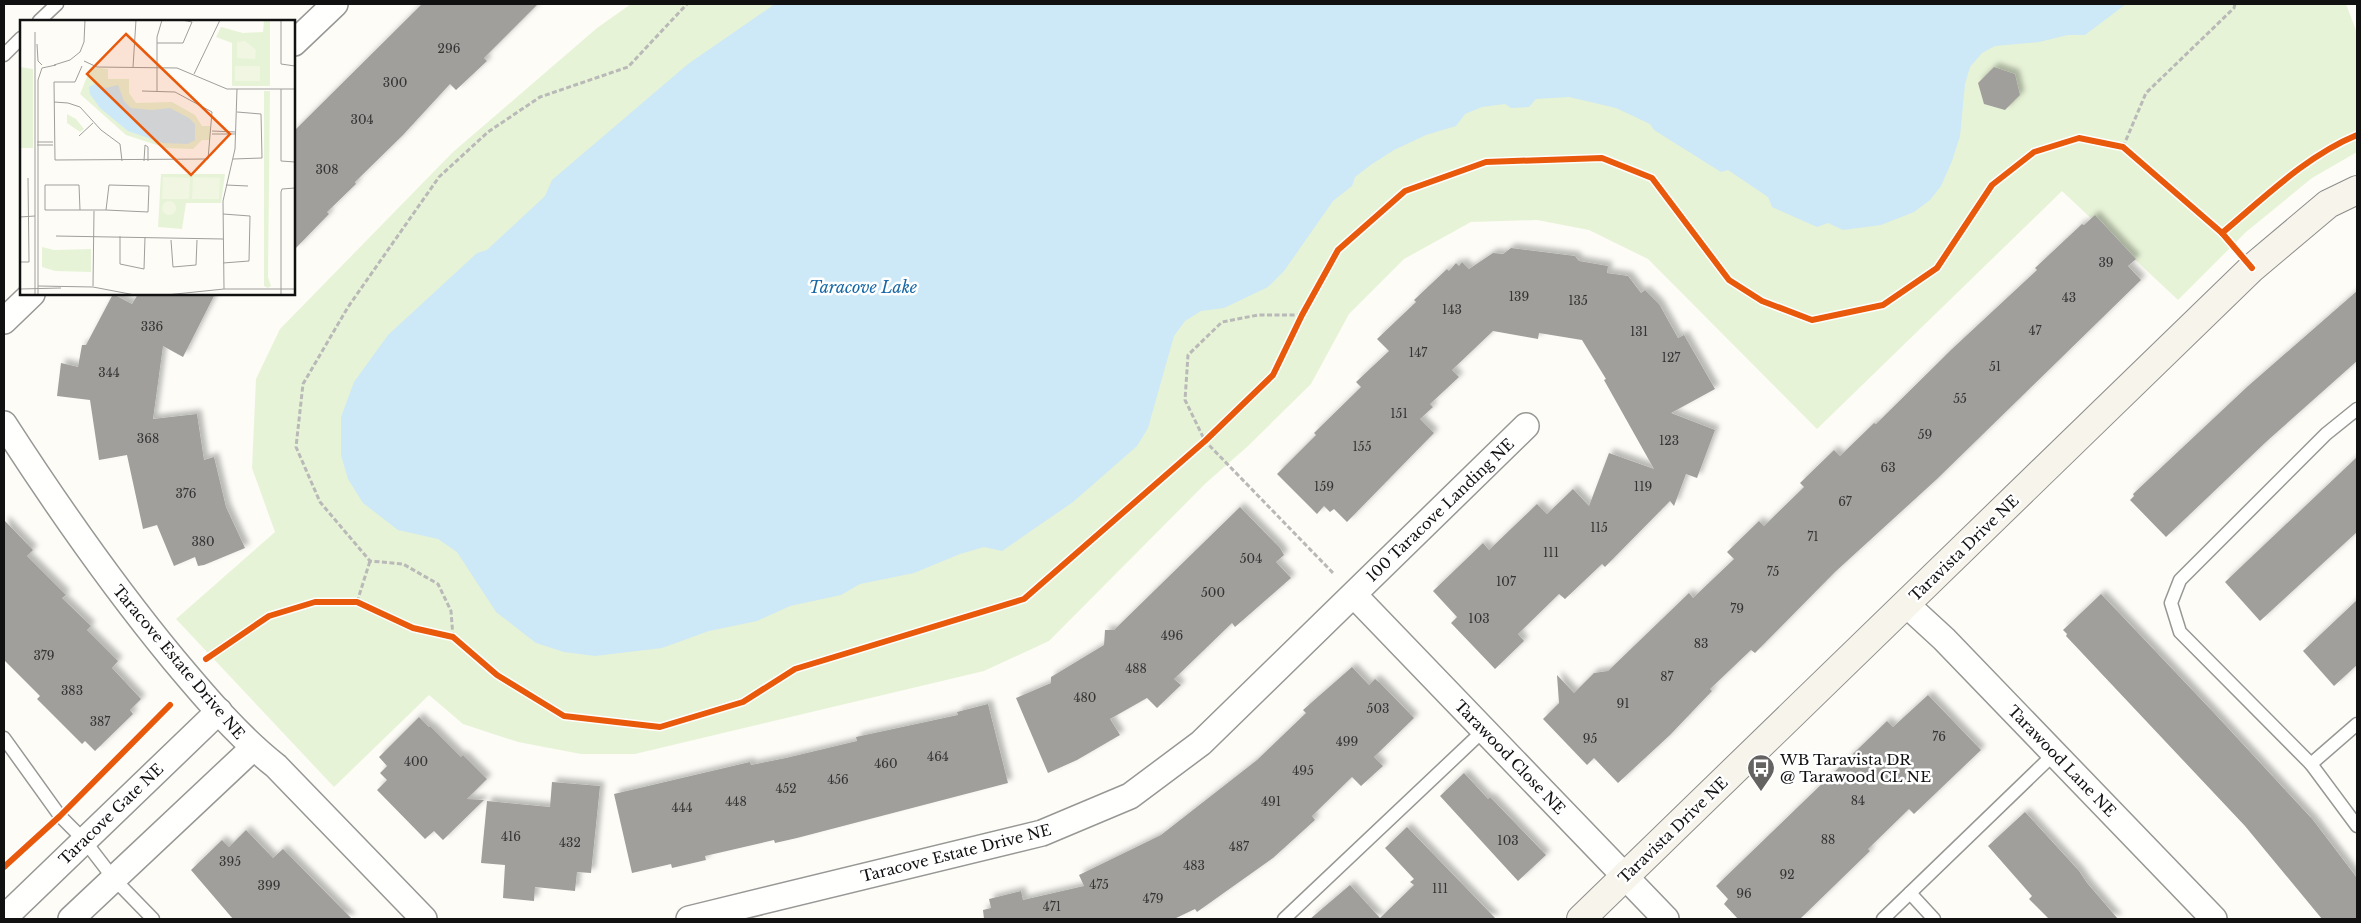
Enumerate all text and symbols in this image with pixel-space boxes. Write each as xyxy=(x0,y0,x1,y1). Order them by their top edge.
inset map xyxy=(20,20,295,295)
house number: 296 xyxy=(438,41,461,56)
house number: 300 xyxy=(383,75,407,90)
house number: 304 xyxy=(351,112,373,127)
house number: 308 xyxy=(315,162,339,177)
house number: 39 xyxy=(2098,255,2114,270)
water label: Taracove Lake xyxy=(809,277,918,297)
house number: 139 xyxy=(1509,289,1529,304)
house number: 43 xyxy=(2062,290,2076,305)
house number: 135 xyxy=(1568,293,1588,308)
house number: 143 xyxy=(1442,302,1462,317)
house number: 336 xyxy=(141,319,164,334)
house number: 47 xyxy=(2028,323,2042,338)
house number: 131 xyxy=(1630,324,1648,339)
house number: 147 xyxy=(1409,345,1428,360)
house number: 127 xyxy=(1662,350,1681,365)
house number: 51 xyxy=(1989,359,2001,374)
house number: 344 xyxy=(98,365,120,380)
house number: 55 xyxy=(1953,391,1967,406)
house number: 151 xyxy=(1390,406,1408,421)
house number: 59 xyxy=(1918,427,1932,442)
house number: 368 xyxy=(137,431,159,446)
house number: 123 xyxy=(1659,433,1679,448)
street label: 100 Taracove Landing NE xyxy=(1362,434,1518,586)
house number: 155 xyxy=(1353,439,1372,454)
house number: 63 xyxy=(1880,460,1896,475)
house number: 159 xyxy=(1314,479,1334,494)
house number: 119 xyxy=(1634,479,1652,494)
house number: 376 xyxy=(175,486,197,501)
street label: Taravista Drive NE xyxy=(1905,491,2023,605)
house number: 67 xyxy=(1838,494,1853,509)
house number: 115 xyxy=(1590,520,1608,535)
house number: 71 xyxy=(1807,529,1819,544)
house number: 380 xyxy=(191,534,215,549)
house number: 111 xyxy=(1543,545,1559,560)
house number: 504 xyxy=(1240,551,1262,566)
house number: 75 xyxy=(1767,564,1780,579)
house number: 107 xyxy=(1496,574,1517,589)
street label: Taracove Estate Drive NE xyxy=(109,581,249,743)
house number: 500 xyxy=(1201,585,1225,600)
house number: 79 xyxy=(1730,601,1744,616)
house number: 103 xyxy=(1468,611,1490,626)
house number: 496 xyxy=(1161,628,1184,643)
house number: 83 xyxy=(1694,636,1708,651)
house number: 379 xyxy=(33,648,55,663)
house number: 488 xyxy=(1125,661,1147,676)
house number: 87 xyxy=(1660,669,1675,684)
house number: 383 xyxy=(61,683,83,698)
house number: 480 xyxy=(1074,690,1096,705)
street label: Tarawood Close NE xyxy=(1451,696,1569,818)
house number: 91 xyxy=(1616,696,1630,711)
house number: 503 xyxy=(1367,701,1389,716)
street label: Tarawood Lane NE xyxy=(2004,701,2120,821)
house number: 387 xyxy=(90,714,111,729)
house number: 76 xyxy=(1932,729,1946,744)
house number: 95 xyxy=(1583,731,1597,746)
house number: 499 xyxy=(1336,734,1358,749)
house number: 464 xyxy=(927,749,949,764)
place label: WB Taravista DR @ Tarawood CL NE xyxy=(1779,750,1931,786)
bus stop icon: WB Taravista DR @ Tarawood CL NE xyxy=(1746,753,1776,792)
house number: 400 xyxy=(404,754,428,769)
house number: 460 xyxy=(874,756,898,771)
street label: Taracove Gate NE xyxy=(55,759,167,869)
house number: 495 xyxy=(1292,763,1314,778)
house number: 456 xyxy=(827,772,849,787)
street label: Taravista Drive NE xyxy=(1614,773,1732,887)
house number: 452 xyxy=(775,781,797,796)
house number: 84 xyxy=(1851,793,1865,808)
house number: 448 xyxy=(725,794,747,809)
house number: 491 xyxy=(1261,794,1281,809)
house number: 444 xyxy=(671,800,693,815)
street label: Taracove Estate Drive NE xyxy=(859,820,1053,886)
house number: 416 xyxy=(501,829,521,844)
house number: 88 xyxy=(1821,832,1835,847)
house number: 103 xyxy=(1497,833,1519,848)
house number: 432 xyxy=(559,835,581,850)
house number: 487 xyxy=(1229,839,1250,854)
house number: 395 xyxy=(219,854,241,869)
house number: 483 xyxy=(1183,858,1205,873)
house number: 92 xyxy=(1779,867,1795,882)
house number: 475 xyxy=(1089,877,1109,892)
house number: 399 xyxy=(258,878,280,893)
house number: 111 xyxy=(1432,881,1448,896)
house number: 96 xyxy=(1736,886,1752,901)
house number: 479 xyxy=(1143,891,1163,906)
house number: 471 xyxy=(1043,899,1061,914)

